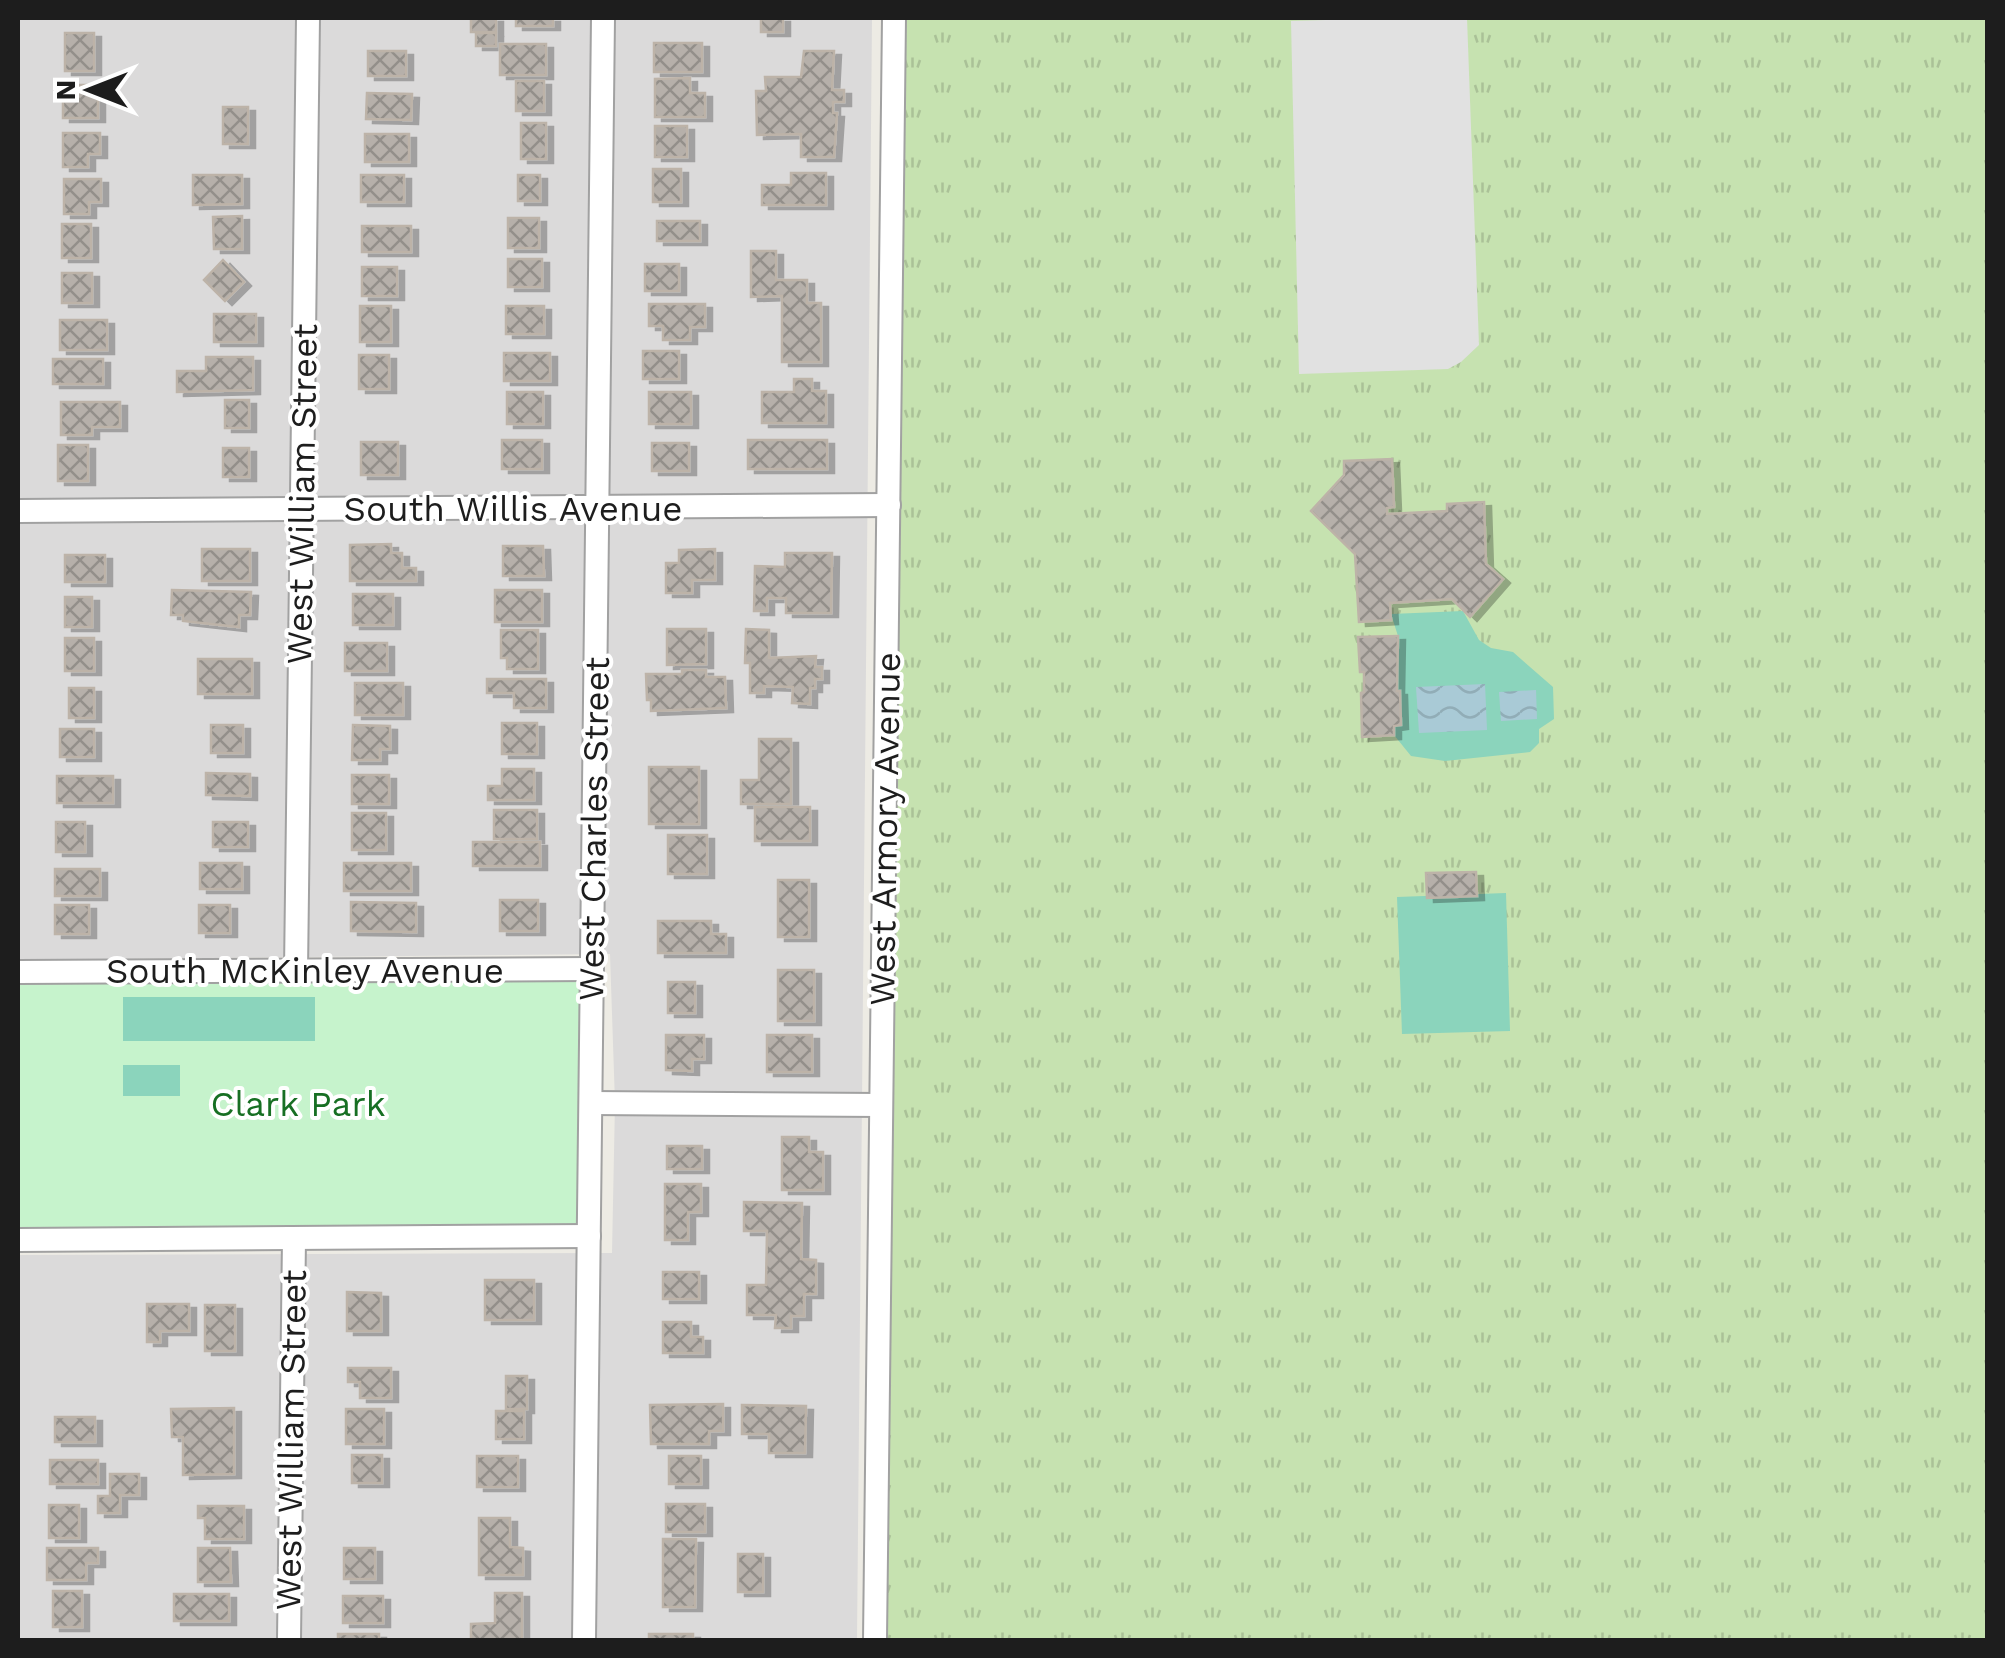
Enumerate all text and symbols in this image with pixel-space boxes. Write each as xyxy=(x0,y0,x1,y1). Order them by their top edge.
north arrow xyxy=(40,40,140,140)
text: N xyxy=(49,80,82,100)
street label: West William Street xyxy=(278,323,326,665)
street label: South Willis Avenue xyxy=(344,488,682,530)
street label: West Armory Avenue xyxy=(861,652,909,1006)
street label: West Charles Street xyxy=(570,656,618,1001)
street label: South McKinley Avenue xyxy=(106,950,504,992)
park label: Clark Park xyxy=(210,1083,386,1125)
street label: West William Street xyxy=(267,1269,315,1611)

